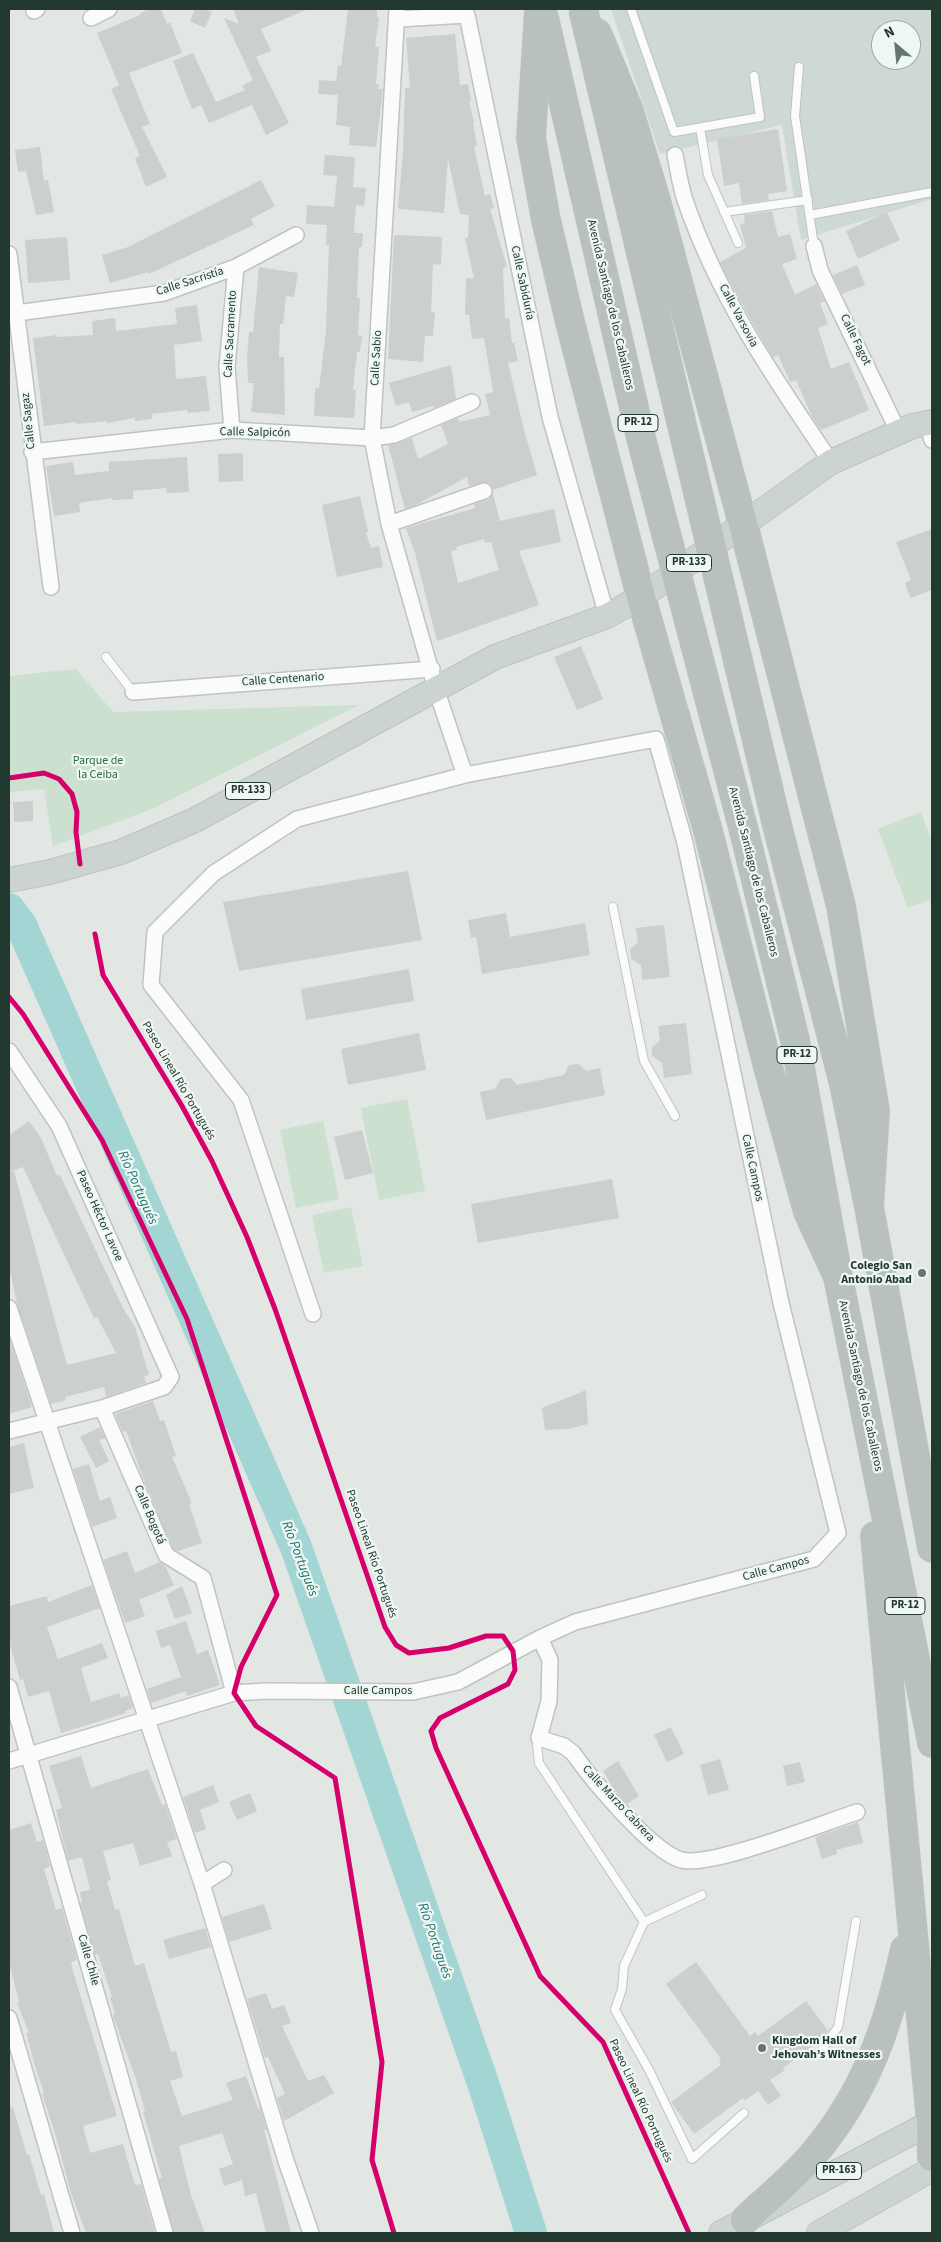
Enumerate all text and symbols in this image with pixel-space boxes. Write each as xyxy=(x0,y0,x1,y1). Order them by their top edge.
north arrow xyxy=(871,20,921,70)
text: N xyxy=(881,22,898,44)
street label: Avenida Santiago de los Caballeros xyxy=(583,218,637,392)
street label: Calle Sabiduría xyxy=(507,244,537,322)
street label: Calle Sacristía xyxy=(154,264,226,300)
street label: Calle Varsovia xyxy=(715,282,761,350)
street label: Calle Sacramento xyxy=(222,290,240,378)
street label: Calle Fagot xyxy=(836,312,874,368)
street label: Calle Sabio xyxy=(368,330,386,386)
street label: Calle Sagaz xyxy=(19,392,39,450)
road number: PR-12 xyxy=(618,414,658,432)
street label: Calle Salpicón xyxy=(219,425,291,441)
road number: PR-133 xyxy=(666,554,712,572)
street label: Calle Centenario xyxy=(241,670,325,690)
park label: Parque de la Ceiba xyxy=(73,754,123,782)
road number: PR-133 xyxy=(226,782,270,799)
street label: Avenida Santiago de los Caballeros xyxy=(725,786,781,958)
street label: Paseo Lineal Río Portugués xyxy=(138,1019,218,1143)
road number: PR-12 xyxy=(777,1046,817,1064)
street label: Calle Campos xyxy=(738,1133,766,1203)
water label: Río Portugués xyxy=(113,1148,161,1228)
street label: Paseo Héctor Lavoe xyxy=(72,1168,126,1264)
place label: Colegio San Antonio Abad xyxy=(841,1259,912,1287)
marker: Colegio San Antonio Abad xyxy=(916,1267,928,1279)
street label: Avenida Santiago de los Caballeros xyxy=(835,1299,885,1473)
street label: Calle Bogotá xyxy=(130,1483,168,1547)
street label: Paseo Lineal Río Portugués xyxy=(342,1488,400,1620)
water label: Río Portugués xyxy=(277,1519,321,1599)
street label: Calle Campos xyxy=(741,1553,811,1585)
road number: PR-12 xyxy=(885,1598,925,1614)
street label: Calle Campos xyxy=(344,1684,412,1698)
street label: Calle Marzo Cabrera xyxy=(579,1763,657,1845)
water label: Río Portugués xyxy=(413,1901,455,1981)
street label: Calle Chile xyxy=(74,1933,102,1987)
place label: Kingdom Hall of Jehovah’s Witnesses xyxy=(772,2034,881,2062)
street label: Paseo Lineal Río Portugués xyxy=(605,2037,675,2165)
marker: Kingdom Hall of Jehovah’s Witnesses xyxy=(756,2042,768,2054)
road number: PR-163 xyxy=(816,2162,862,2180)

